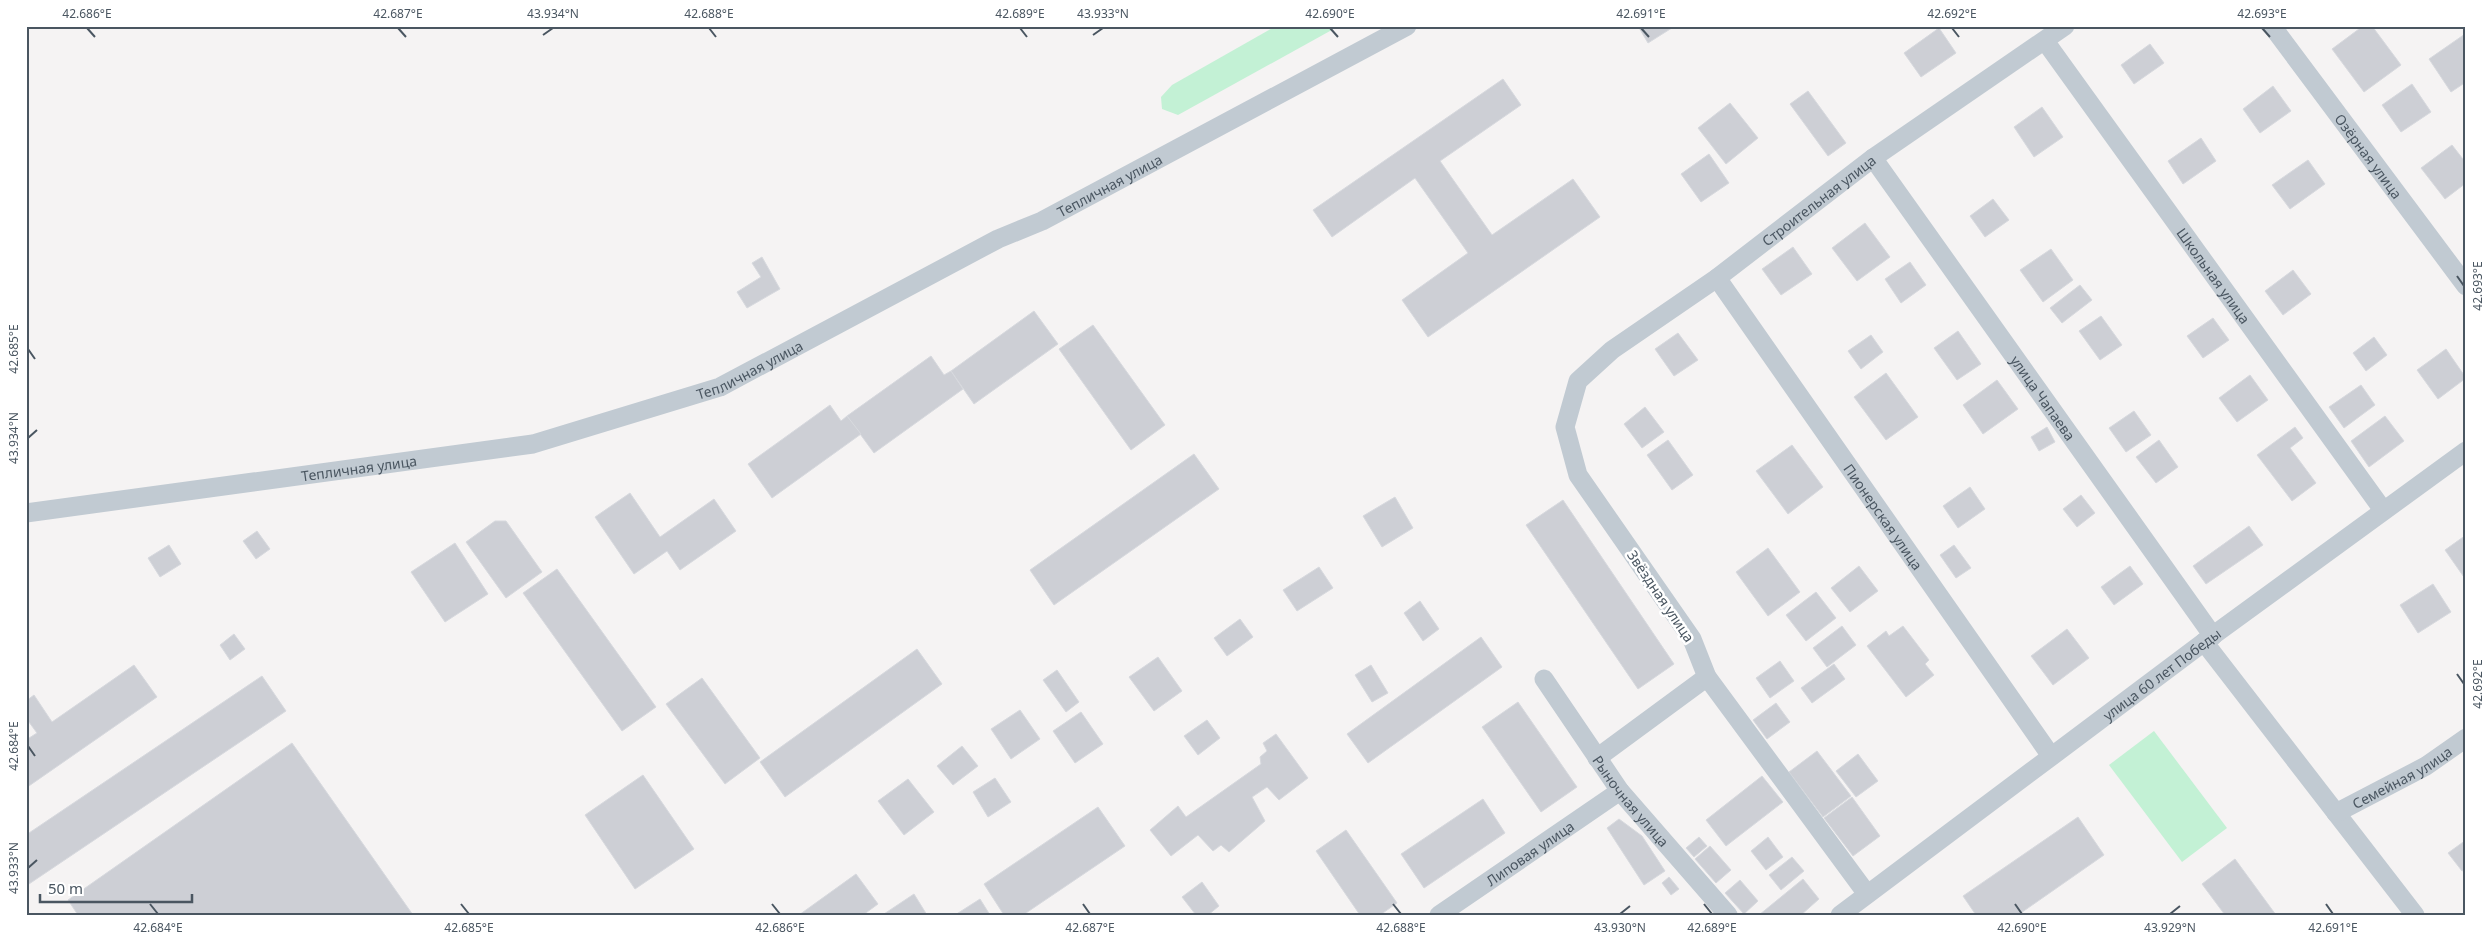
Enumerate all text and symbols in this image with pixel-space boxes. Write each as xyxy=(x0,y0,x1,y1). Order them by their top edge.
text: 42.686°E xyxy=(62,5,112,22)
text: 42.687°E xyxy=(373,5,423,22)
text: 43.934°N xyxy=(527,5,579,22)
text: 42.688°E xyxy=(684,5,734,22)
text: 42.689°E xyxy=(995,5,1045,22)
text: 43.933°N xyxy=(1077,5,1129,22)
text: 42.690°E xyxy=(1305,5,1355,22)
text: 42.691°E xyxy=(1616,5,1666,22)
text: 42.692°E xyxy=(1927,5,1977,22)
text: 42.693°E xyxy=(2237,5,2287,22)
street label: Озёрная улица xyxy=(2331,109,2407,202)
street label: Тепличная улица xyxy=(1054,149,1165,221)
street label: Строительная улица xyxy=(1758,150,1879,250)
street label: Школьная улица xyxy=(2173,224,2255,327)
text: 42.693°E xyxy=(2469,261,2486,311)
text: 42.685°E xyxy=(5,324,22,374)
street label: Тепличная улица xyxy=(694,335,806,403)
street label: улица Чапаева xyxy=(2007,351,2080,444)
text: 43.934°N xyxy=(5,412,22,464)
street label: Тепличная улица xyxy=(300,450,418,485)
street label: Пионерская улица xyxy=(1840,460,1927,573)
street label: Звёздная улица xyxy=(1623,546,1699,646)
street label: улица 60 лет Победы xyxy=(2099,624,2224,724)
text: 42.692°E xyxy=(2469,659,2486,709)
text: 42.684°E xyxy=(5,721,22,771)
street label: Семейная улица xyxy=(2349,741,2455,813)
street label: Рыночная улица xyxy=(1589,751,1674,851)
street label: Липовая улица xyxy=(1482,816,1577,890)
text: 43.933°N xyxy=(5,842,22,894)
scale bar xyxy=(40,871,192,903)
text: 50 m xyxy=(48,878,83,898)
text: 42.684°E xyxy=(133,919,183,936)
text: 42.685°E xyxy=(444,919,494,936)
text: 42.686°E xyxy=(755,919,805,936)
text: 42.687°E xyxy=(1065,919,1115,936)
text: 42.688°E xyxy=(1376,919,1426,936)
text: 43.930°N xyxy=(1594,919,1646,936)
text: 42.689°E xyxy=(1687,919,1737,936)
text: 42.690°E xyxy=(1997,919,2047,936)
text: 43.929°N xyxy=(2144,919,2196,936)
text: 42.691°E xyxy=(2308,919,2358,936)

